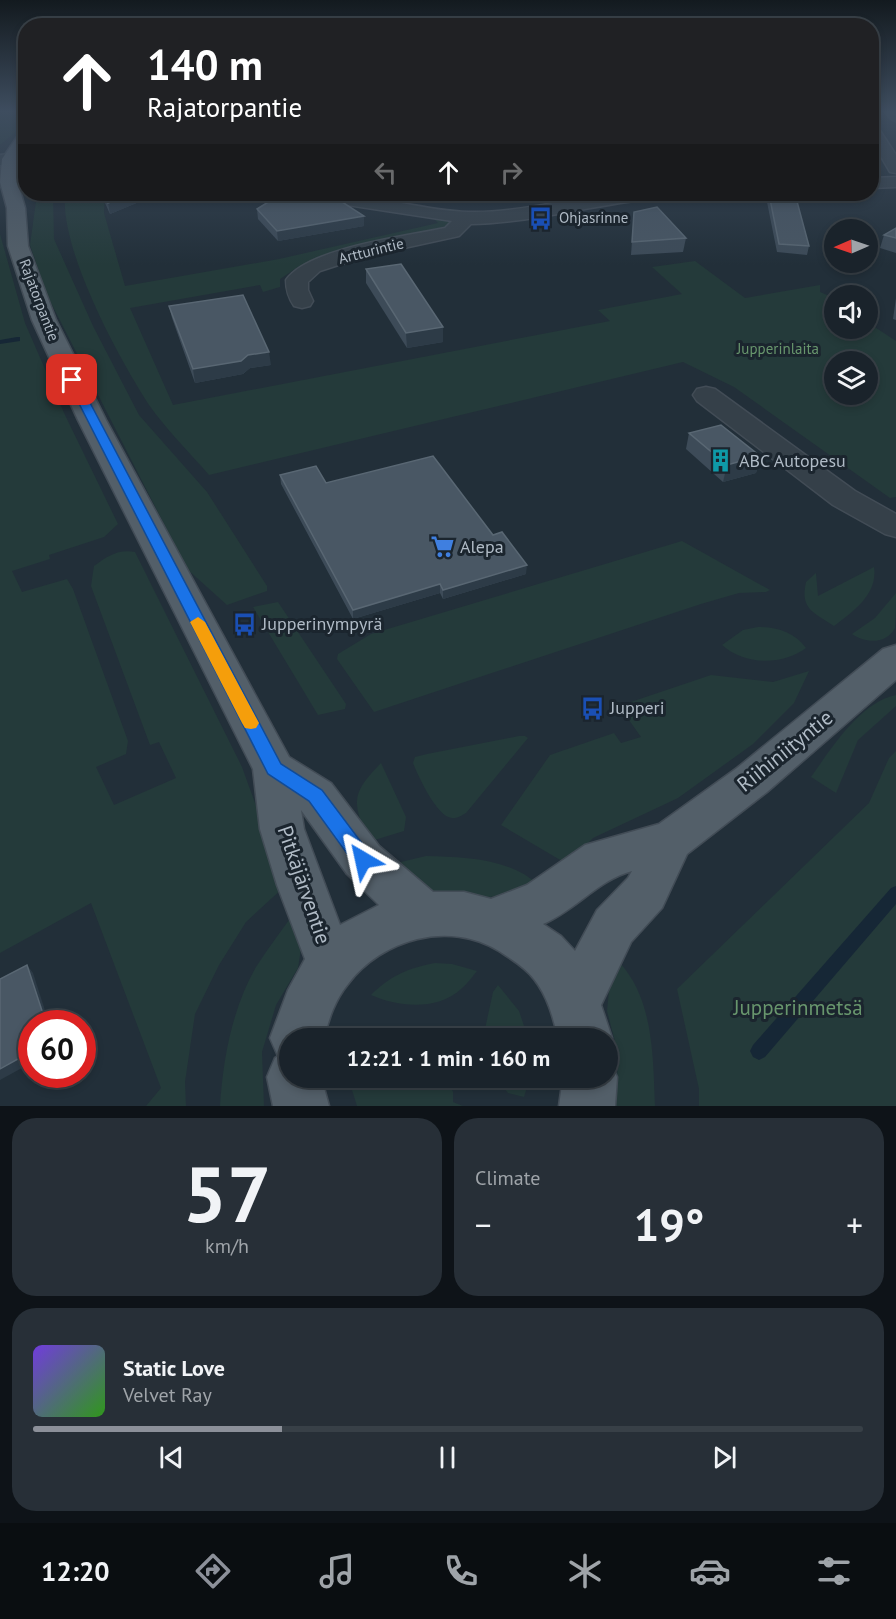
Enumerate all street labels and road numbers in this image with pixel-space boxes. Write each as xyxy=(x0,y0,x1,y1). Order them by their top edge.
street label: Artturintie xyxy=(336,233,406,268)
street label: Rajatorpantie xyxy=(15,256,64,343)
street label: Riihiniityntie xyxy=(731,704,838,797)
street label: Pitkäjärventie xyxy=(272,822,337,948)

